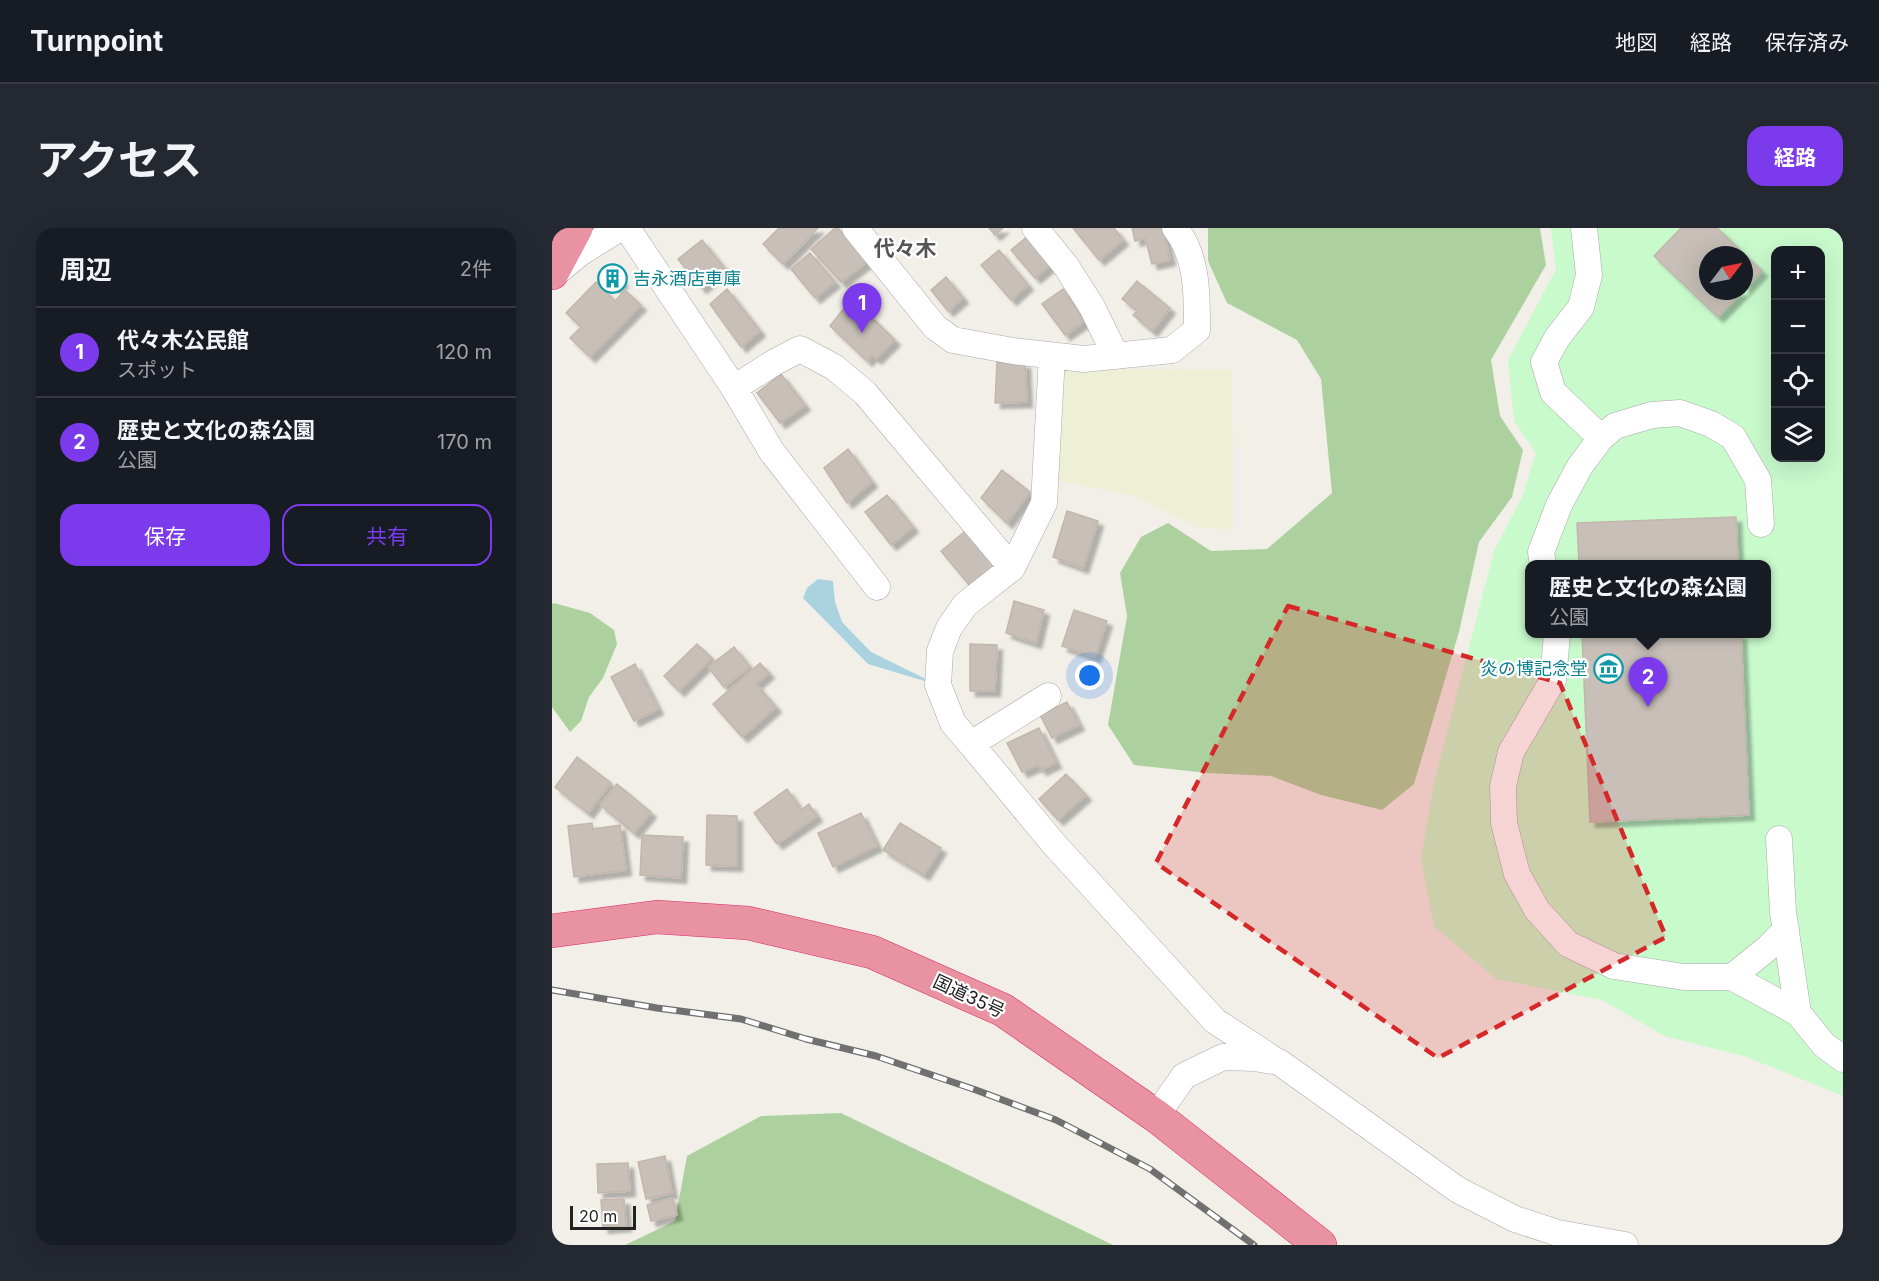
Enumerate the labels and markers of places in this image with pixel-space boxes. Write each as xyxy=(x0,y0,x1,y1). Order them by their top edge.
building icon: 吉永酒店車庫 xyxy=(596,262,628,294)
place label: 吉永酒店車庫 xyxy=(633,268,741,289)
pin: 1 xyxy=(842,284,882,333)
museum icon: 炎の博記念堂 xyxy=(1593,652,1625,684)
place label: 炎の博記念堂 xyxy=(1480,658,1588,679)
pin: 2 xyxy=(1628,658,1668,707)

